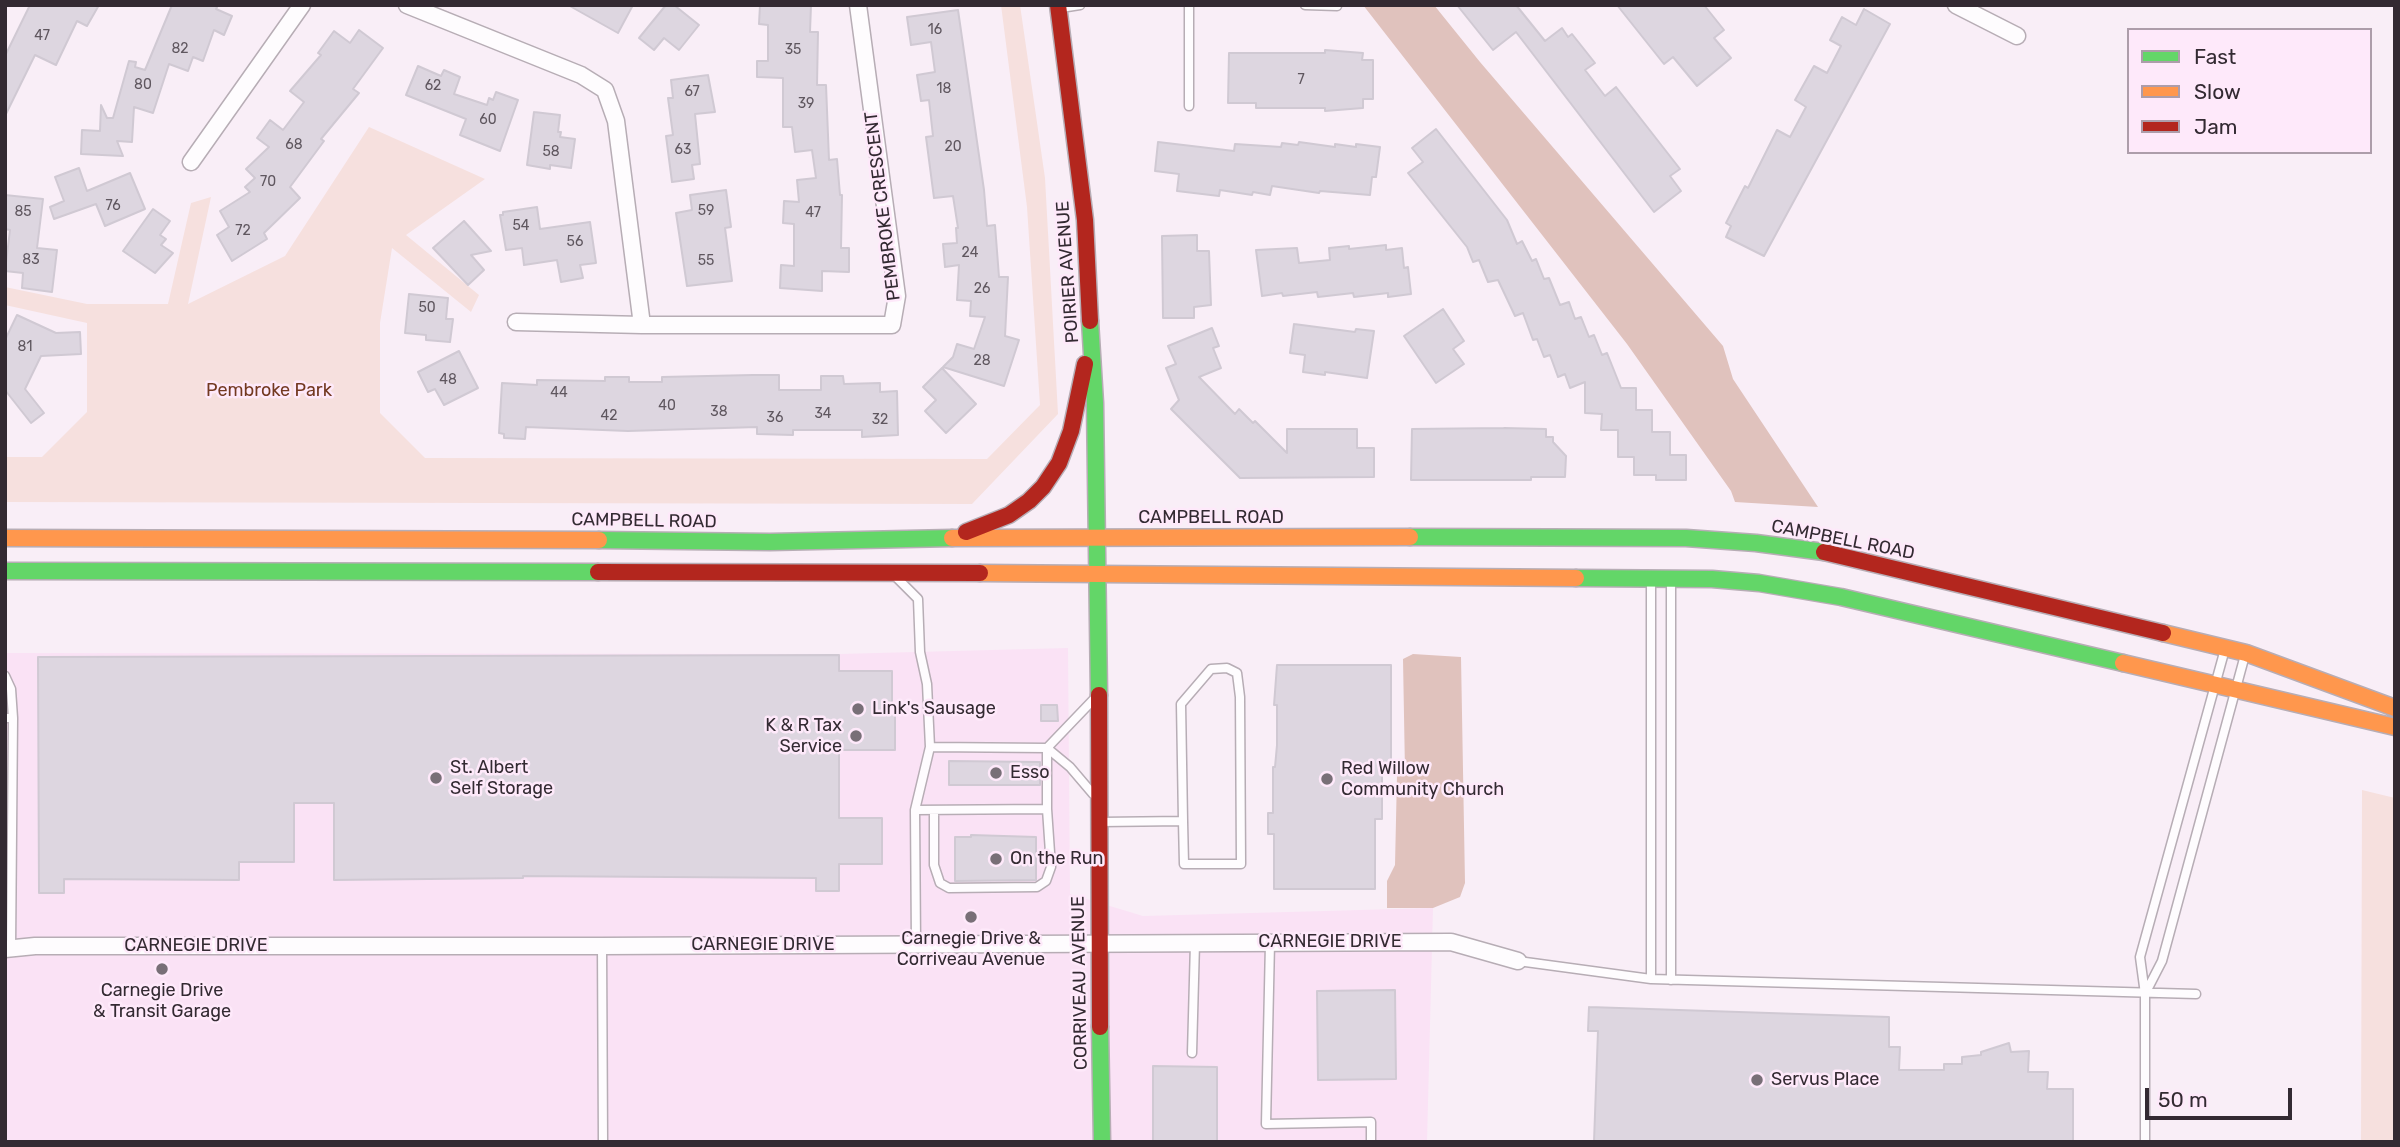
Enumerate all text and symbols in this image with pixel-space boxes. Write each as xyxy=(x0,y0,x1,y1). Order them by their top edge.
house number: 16 xyxy=(928,22,942,38)
house number: 47 xyxy=(34,28,50,44)
legend xyxy=(2127,28,2372,154)
house number: 82 xyxy=(171,41,189,57)
house number: 35 xyxy=(785,42,801,58)
text: Fast xyxy=(2194,44,2236,69)
house number: 7 xyxy=(1297,72,1305,88)
house number: 80 xyxy=(134,77,152,93)
house number: 62 xyxy=(425,78,441,94)
text: Slow xyxy=(2194,79,2241,104)
house number: 18 xyxy=(937,81,951,97)
house number: 67 xyxy=(684,84,700,100)
house number: 39 xyxy=(798,96,814,112)
street label: PEMBROKE CRESCENT xyxy=(861,110,905,302)
house number: 60 xyxy=(479,112,497,128)
text: Jam xyxy=(2194,114,2238,139)
house number: 68 xyxy=(285,137,303,153)
house number: 20 xyxy=(944,139,962,155)
house number: 63 xyxy=(675,142,691,158)
house number: 58 xyxy=(542,144,560,160)
house number: 70 xyxy=(260,174,276,190)
house number: 76 xyxy=(105,198,121,214)
street label: POIRIER AVENUE xyxy=(1052,200,1084,344)
house number: 59 xyxy=(698,203,714,219)
house number: 85 xyxy=(14,204,32,220)
house number: 47 xyxy=(805,205,821,221)
house number: 54 xyxy=(512,218,530,234)
house number: 72 xyxy=(235,223,251,239)
house number: 56 xyxy=(567,234,583,250)
house number: 24 xyxy=(962,245,978,261)
house number: 83 xyxy=(22,252,40,268)
house number: 55 xyxy=(698,253,714,269)
house number: 26 xyxy=(974,281,990,297)
house number: 50 xyxy=(418,300,436,316)
house number: 81 xyxy=(18,339,32,355)
house number: 28 xyxy=(973,353,991,369)
house number: 48 xyxy=(439,372,457,388)
park label: Pembroke Park xyxy=(206,380,332,402)
house number: 44 xyxy=(550,385,568,401)
house number: 40 xyxy=(658,398,676,414)
house number: 38 xyxy=(710,404,728,420)
house number: 34 xyxy=(814,406,832,422)
house number: 42 xyxy=(601,408,617,424)
house number: 36 xyxy=(767,410,783,426)
house number: 32 xyxy=(872,412,888,428)
street label: CAMPBELL ROAD xyxy=(1138,507,1284,529)
street label: CAMPBELL ROAD xyxy=(571,509,717,533)
street label: CAMPBELL ROAD xyxy=(1769,516,1917,564)
place label: Link's Sausage xyxy=(872,698,996,720)
marker: Link's Sausage xyxy=(850,701,866,717)
place label: K & R Tax Service xyxy=(765,715,842,758)
marker: K & R Tax Service xyxy=(848,728,864,744)
place label: St. Albert Self Storage xyxy=(450,757,553,800)
place label: Red Willow Community Church xyxy=(1341,758,1504,800)
place label: Esso xyxy=(1010,762,1050,784)
marker: Esso xyxy=(988,765,1004,781)
marker: St. Albert Self Storage xyxy=(428,770,444,786)
marker: Red Willow Community Church xyxy=(1319,771,1335,787)
place label: On the Run xyxy=(1010,848,1104,870)
marker: On the Run xyxy=(988,851,1004,867)
street label: CORRIVEAU AVENUE xyxy=(1068,896,1092,1070)
marker: Carnegie Drive & Corriveau Avenue xyxy=(963,909,979,925)
place label: Carnegie Drive & Corriveau Avenue xyxy=(897,928,1045,970)
street label: CARNEGIE DRIVE xyxy=(1258,931,1402,953)
street label: CARNEGIE DRIVE xyxy=(691,934,835,956)
street label: CARNEGIE DRIVE xyxy=(124,935,268,957)
marker: Carnegie Drive & Transit Garage xyxy=(154,961,170,977)
place label: Carnegie Drive & Transit Garage xyxy=(93,980,231,1023)
place label: Servus Place xyxy=(1771,1069,1879,1091)
marker: Servus Place xyxy=(1749,1072,1765,1088)
scale bar xyxy=(2148,1074,2295,1118)
text: 50 m xyxy=(2158,1087,2208,1112)

